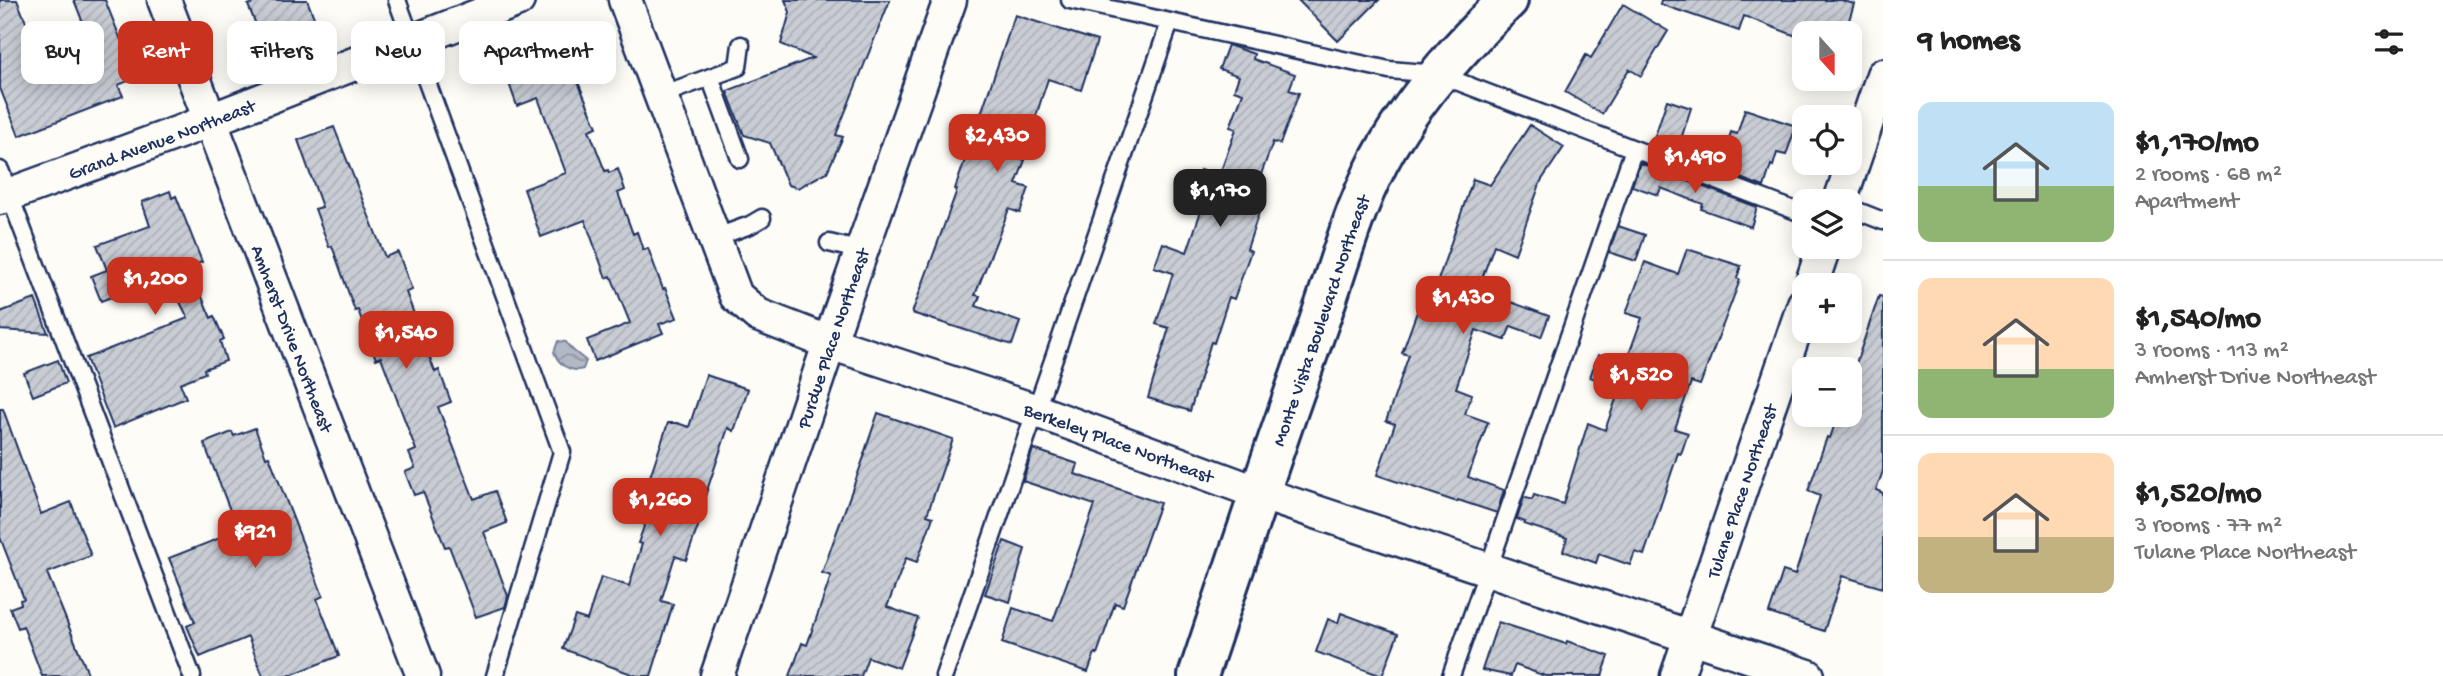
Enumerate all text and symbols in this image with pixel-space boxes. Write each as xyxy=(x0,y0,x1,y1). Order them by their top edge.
chip: Buy xyxy=(21,21,104,84)
chip: Rent xyxy=(118,21,213,84)
chip: Filters xyxy=(227,21,337,84)
chip: New xyxy=(351,21,445,84)
chip: Apartment xyxy=(459,21,616,84)
north arrow xyxy=(1792,21,1862,91)
map controls xyxy=(1792,21,1862,427)
icon: filters xyxy=(2370,23,2408,61)
text: 9 homes xyxy=(1918,25,2020,60)
street label: Grand Avenue Northeast xyxy=(66,95,261,187)
button: locate xyxy=(1792,105,1862,175)
pin: $2,430 xyxy=(940,114,1054,174)
text: $2,430 xyxy=(965,123,1029,150)
text: $1,170/mo xyxy=(2135,127,2259,162)
icon: home xyxy=(1974,130,2058,214)
pin: $1,490 xyxy=(1638,136,1752,195)
text: $1,490 xyxy=(1664,144,1726,171)
text: 2 rooms · 68 m² xyxy=(2135,162,2282,189)
pin: $1,170 xyxy=(1163,170,1277,229)
text: $1,170 xyxy=(1189,178,1251,205)
button: layers xyxy=(1792,189,1862,259)
text: Apartment xyxy=(2135,189,2239,216)
street label: Monte Vista Boulevard Northeast xyxy=(1268,190,1378,450)
street label: Amherst Drive Northeast xyxy=(244,242,337,438)
street label: Purdue Place Northeast xyxy=(793,244,877,433)
pin: $1,200 xyxy=(98,258,212,317)
text: $1,200 xyxy=(123,266,187,293)
button: + xyxy=(1792,273,1862,343)
pin: $1,430 xyxy=(1406,276,1520,336)
text: $1,430 xyxy=(1432,285,1494,312)
text: $1,540/mo xyxy=(2135,303,2261,338)
icon: home xyxy=(1974,306,2058,390)
pin: $1,540 xyxy=(349,312,463,371)
text: $1,540 xyxy=(375,320,437,347)
text: 3 rooms · 113 m² xyxy=(2135,338,2289,365)
pin: $1,520 xyxy=(1584,354,1698,413)
button: − xyxy=(1792,357,1862,427)
text: $1,520 xyxy=(1609,362,1673,389)
text: Amherst Drive Northeast xyxy=(2135,365,2375,392)
street label: Berkeley Place Northeast xyxy=(1019,399,1218,491)
street label: Tulane Place Northeast xyxy=(1703,399,1785,583)
pin: $1,260 xyxy=(603,478,717,538)
text: $1,520/mo xyxy=(2135,478,2262,513)
icon: home xyxy=(1974,481,2058,565)
text: $1,260 xyxy=(629,487,691,514)
pin: $921 xyxy=(214,510,296,570)
text: 3 rooms · 77 m² xyxy=(2135,513,2282,540)
text: $921 xyxy=(234,519,276,546)
text: Tulane Place Northeast xyxy=(2135,540,2356,567)

